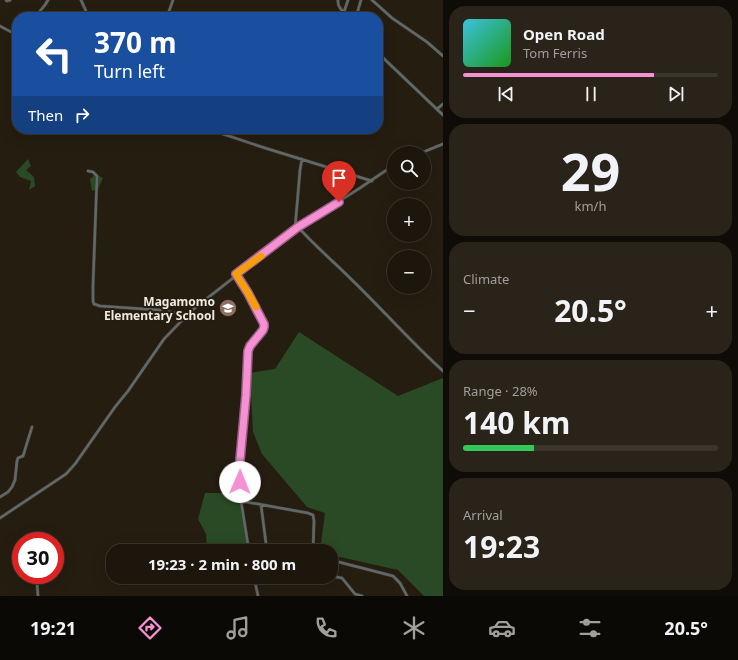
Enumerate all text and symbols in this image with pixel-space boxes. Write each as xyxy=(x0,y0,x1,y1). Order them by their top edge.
text: 370 m xyxy=(94,23,177,61)
text: Open Road xyxy=(523,24,605,44)
icon: left xyxy=(28,28,80,80)
text: Tom Ferris xyxy=(523,44,587,62)
text: Turn left xyxy=(94,59,165,83)
icon: previous xyxy=(495,83,517,105)
icon: pause xyxy=(580,83,602,105)
icon: next xyxy=(665,83,687,105)
icon: right xyxy=(71,104,93,126)
text: Then xyxy=(28,105,63,125)
text: 29 xyxy=(561,135,620,206)
map controls xyxy=(387,146,431,294)
button: search xyxy=(387,146,431,190)
pin xyxy=(322,161,356,202)
icon: arrive xyxy=(328,167,350,189)
text: km/h xyxy=(575,197,606,215)
button: + xyxy=(387,198,431,242)
button: − xyxy=(387,250,431,294)
text: Climate xyxy=(463,270,509,288)
text: 20.5° xyxy=(554,290,627,331)
place label: Magamomo Elementary School xyxy=(104,293,215,324)
text: − xyxy=(463,295,476,325)
text: + xyxy=(705,295,718,325)
school or university icon: Magamomo Elementary School xyxy=(218,298,238,318)
text: Range · 28% xyxy=(463,382,538,400)
text: 140 km xyxy=(463,402,570,443)
position arrow xyxy=(219,461,261,503)
text: Arrival xyxy=(463,506,503,524)
text: 19:23 xyxy=(463,526,540,567)
speed limit sign: 30 xyxy=(12,532,64,584)
text: 19:23 · 2 min · 800 m xyxy=(148,554,296,574)
icon: directions xyxy=(136,614,164,642)
icon: music xyxy=(224,614,252,642)
icon: phone xyxy=(312,614,340,642)
icon: climate xyxy=(400,614,428,642)
icon: car xyxy=(488,614,516,642)
icon: filters xyxy=(576,614,604,642)
text: 19:21 xyxy=(30,616,76,640)
text: 20.5° xyxy=(664,616,708,640)

